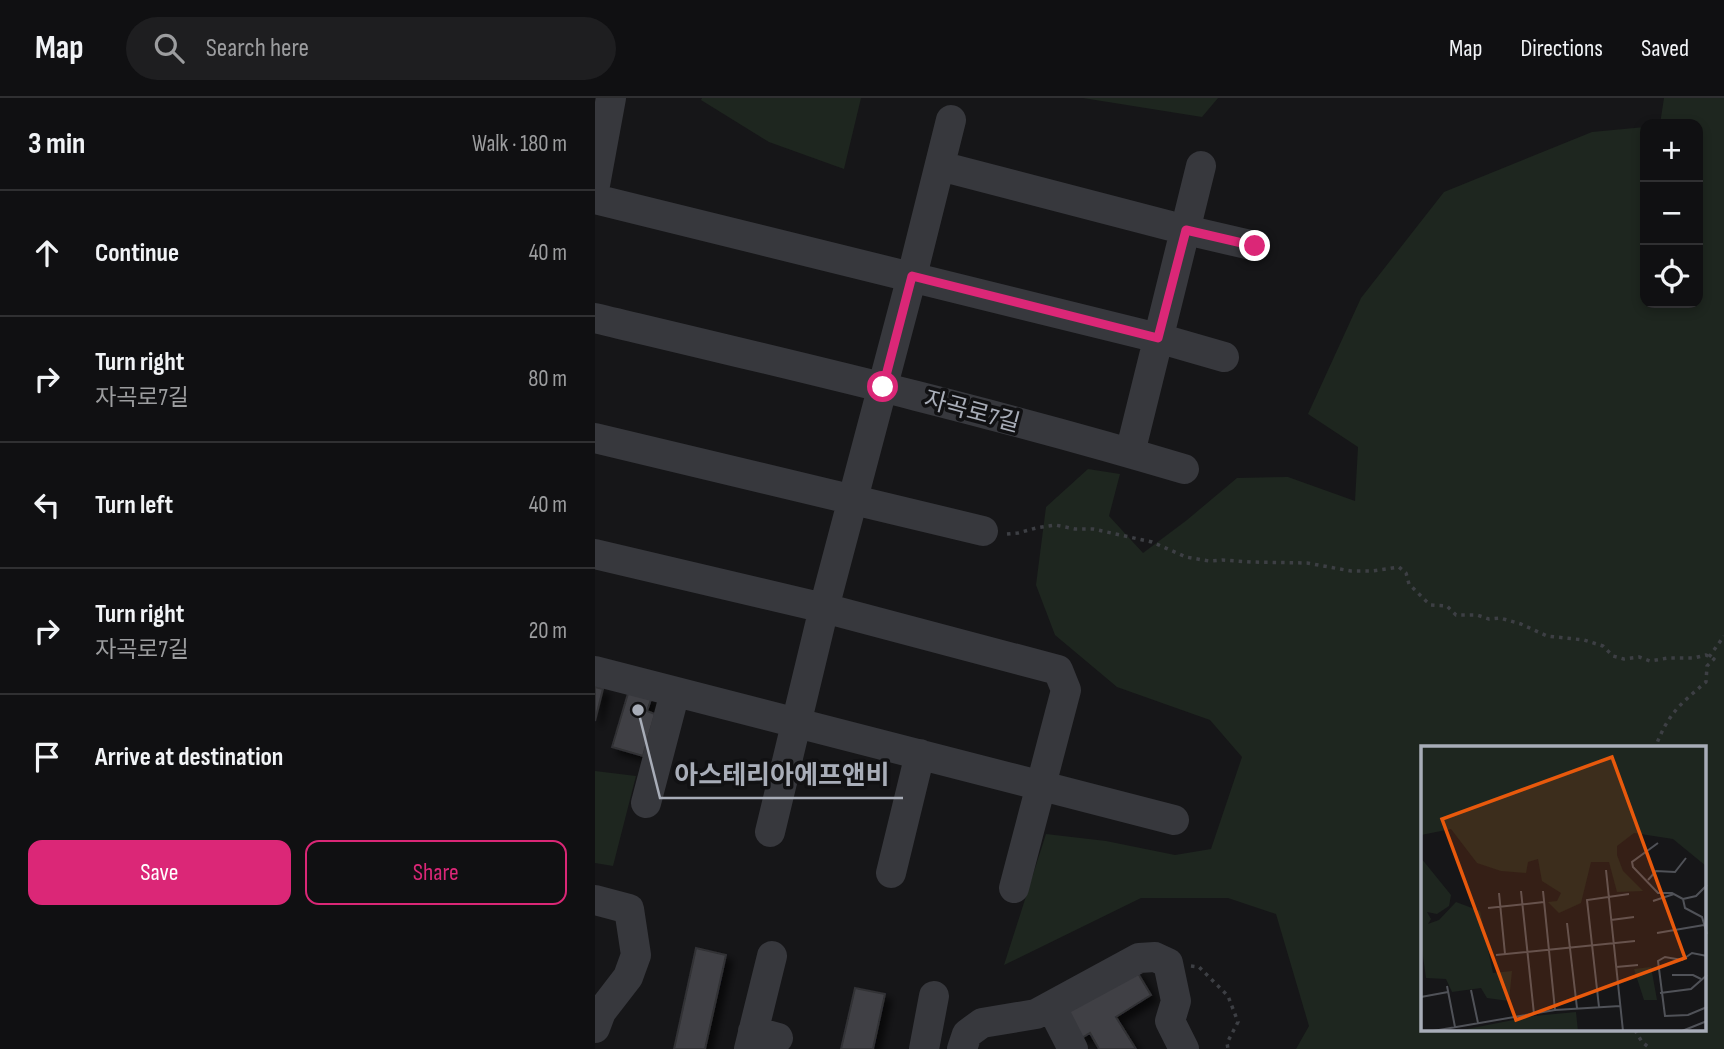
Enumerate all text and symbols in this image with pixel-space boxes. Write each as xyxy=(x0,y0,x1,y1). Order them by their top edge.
search box xyxy=(126,17,616,80)
text: Map xyxy=(35,28,84,68)
icon: search xyxy=(150,29,188,67)
text: Search here xyxy=(206,33,309,64)
text: Map xyxy=(1449,34,1482,63)
text: Directions xyxy=(1520,34,1603,63)
text: Saved xyxy=(1641,34,1689,63)
map controls xyxy=(1640,119,1703,308)
button: + xyxy=(1640,119,1703,182)
text: 3 min xyxy=(28,126,85,162)
text: Walk · 180 m xyxy=(472,130,567,158)
button: − xyxy=(1640,182,1703,245)
route end xyxy=(1239,230,1270,261)
icon: ahead xyxy=(28,234,66,272)
text: Continue xyxy=(95,238,179,269)
text: 40 m xyxy=(529,239,567,267)
button: locate xyxy=(1640,245,1703,308)
text: Turn right xyxy=(95,347,184,378)
icon: right xyxy=(28,360,66,398)
text: 80 m xyxy=(528,365,567,393)
route start xyxy=(867,371,898,402)
text: 자곡로7길 xyxy=(95,384,189,412)
street label: 자곡로7길 xyxy=(921,385,1023,438)
icon: left xyxy=(28,486,66,524)
text: Turn left xyxy=(95,490,173,521)
text: 40 m xyxy=(529,491,567,519)
text: Turn right xyxy=(95,599,184,630)
icon: right xyxy=(28,612,66,650)
text: 20 m xyxy=(529,617,567,645)
text: 자곡로7길 xyxy=(95,636,189,664)
icon: arrive xyxy=(28,738,66,776)
text: Arrive at destination xyxy=(95,742,283,773)
inset map xyxy=(1421,746,1707,1032)
callout: 아스테리아에프앤비 xyxy=(660,751,903,798)
text: 아스테리아에프앤비 xyxy=(674,761,890,792)
button: Save xyxy=(28,840,291,905)
button: Share xyxy=(305,840,567,905)

